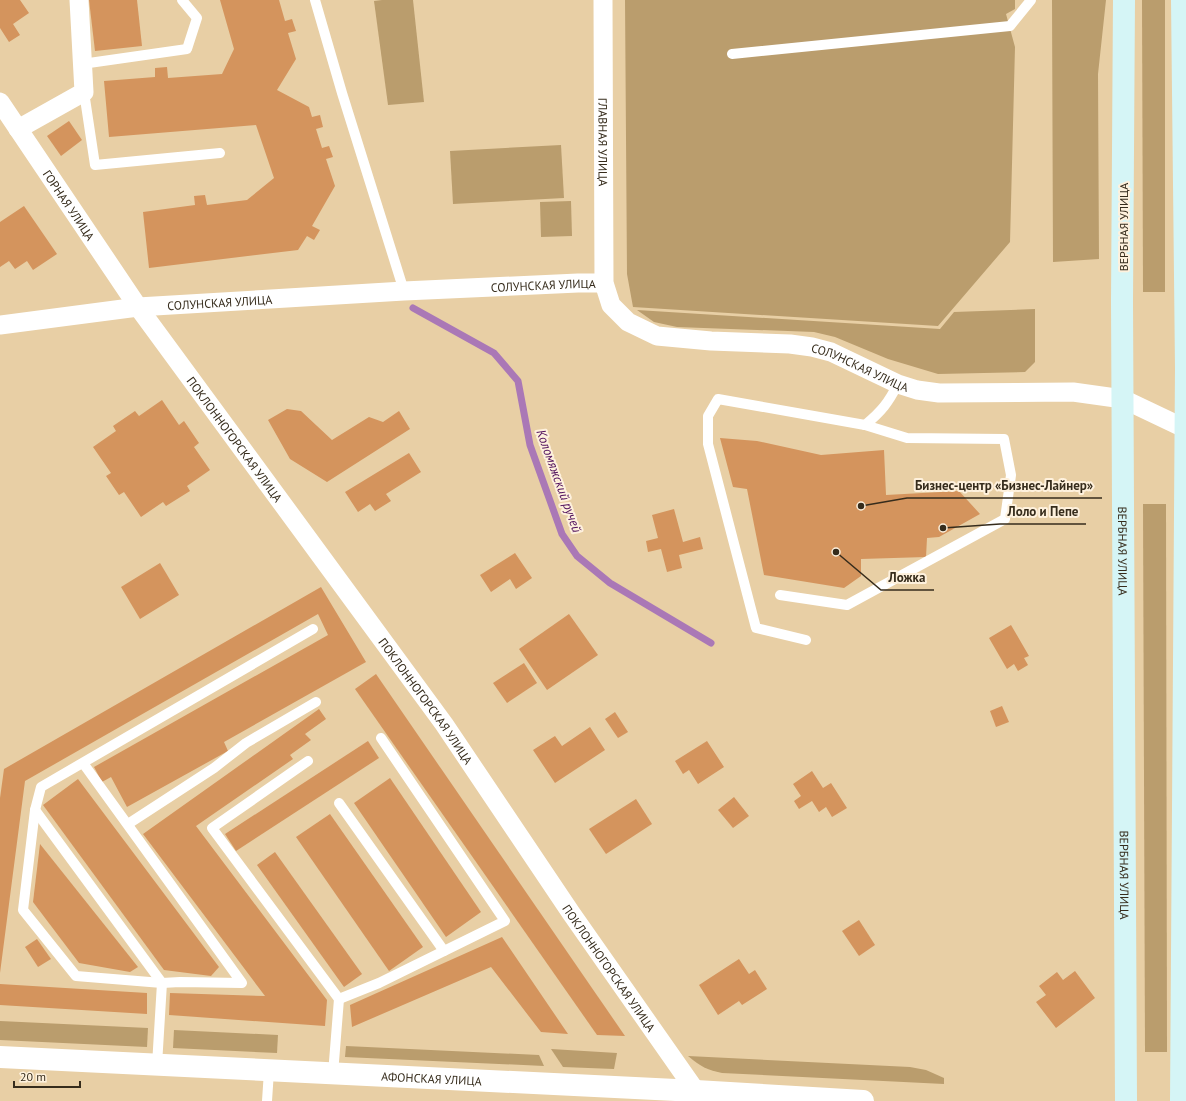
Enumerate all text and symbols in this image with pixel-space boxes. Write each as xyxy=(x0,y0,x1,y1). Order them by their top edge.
street label: ГЛАВНАЯ УЛИЦА xyxy=(596,98,611,186)
street label: ГОРНАЯ УЛИЦА xyxy=(40,167,98,243)
street label: ВЕРБНАЯ УЛИЦА xyxy=(1116,183,1131,271)
street label: СОЛУНСКАЯ УЛИЦА xyxy=(490,275,596,295)
street label: СОЛУНСКАЯ УЛИЦА xyxy=(167,291,273,313)
street label: СОЛУНСКАЯ УЛИЦА xyxy=(810,340,911,394)
street label: ПОКЛОННОГОРСКАЯ УЛИЦА xyxy=(184,373,286,505)
water label: Коломяжский ручей xyxy=(532,427,586,535)
callout: Бизнес-центр «Бизнес-Лайнер» xyxy=(907,473,1102,498)
text: Бизнес-центр «Бизнес-Лайнер» xyxy=(915,477,1093,494)
callout: Лоло и Пепе xyxy=(1000,499,1086,524)
text: Лоло и Пепе xyxy=(1007,503,1079,520)
street label: ВЕРБНАЯ УЛИЦА xyxy=(1116,507,1131,595)
callout: Ложка xyxy=(881,565,934,590)
text: Ложка xyxy=(888,569,925,586)
street label: ПОКЛОННОГОРСКАЯ УЛИЦА xyxy=(376,635,476,767)
street label: ВЕРБНАЯ УЛИЦА xyxy=(1117,831,1133,919)
street label: ПОКЛОННОГОРСКАЯ УЛИЦА xyxy=(560,901,659,1034)
scale bar xyxy=(14,1063,80,1089)
street label: АФОНСКАЯ УЛИЦА xyxy=(381,1068,482,1088)
text: 20 m xyxy=(20,1069,46,1084)

